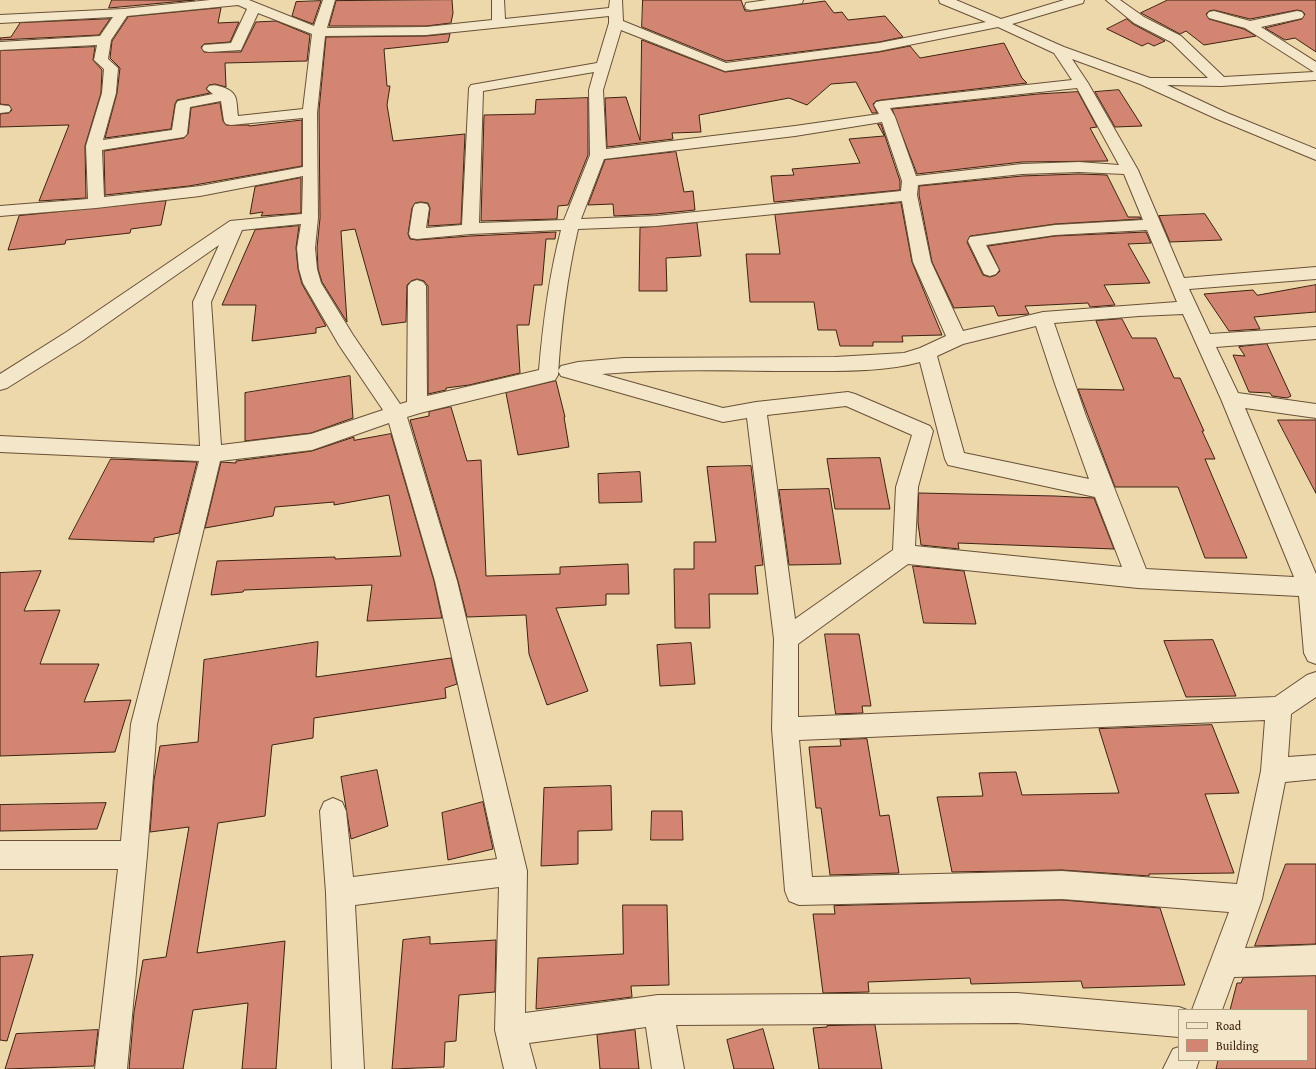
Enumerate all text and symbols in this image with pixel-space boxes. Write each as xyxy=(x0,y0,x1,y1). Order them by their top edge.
legend xyxy=(1178,1009,1308,1061)
text: Road xyxy=(1216,1017,1241,1034)
text: Building xyxy=(1216,1037,1259,1054)

